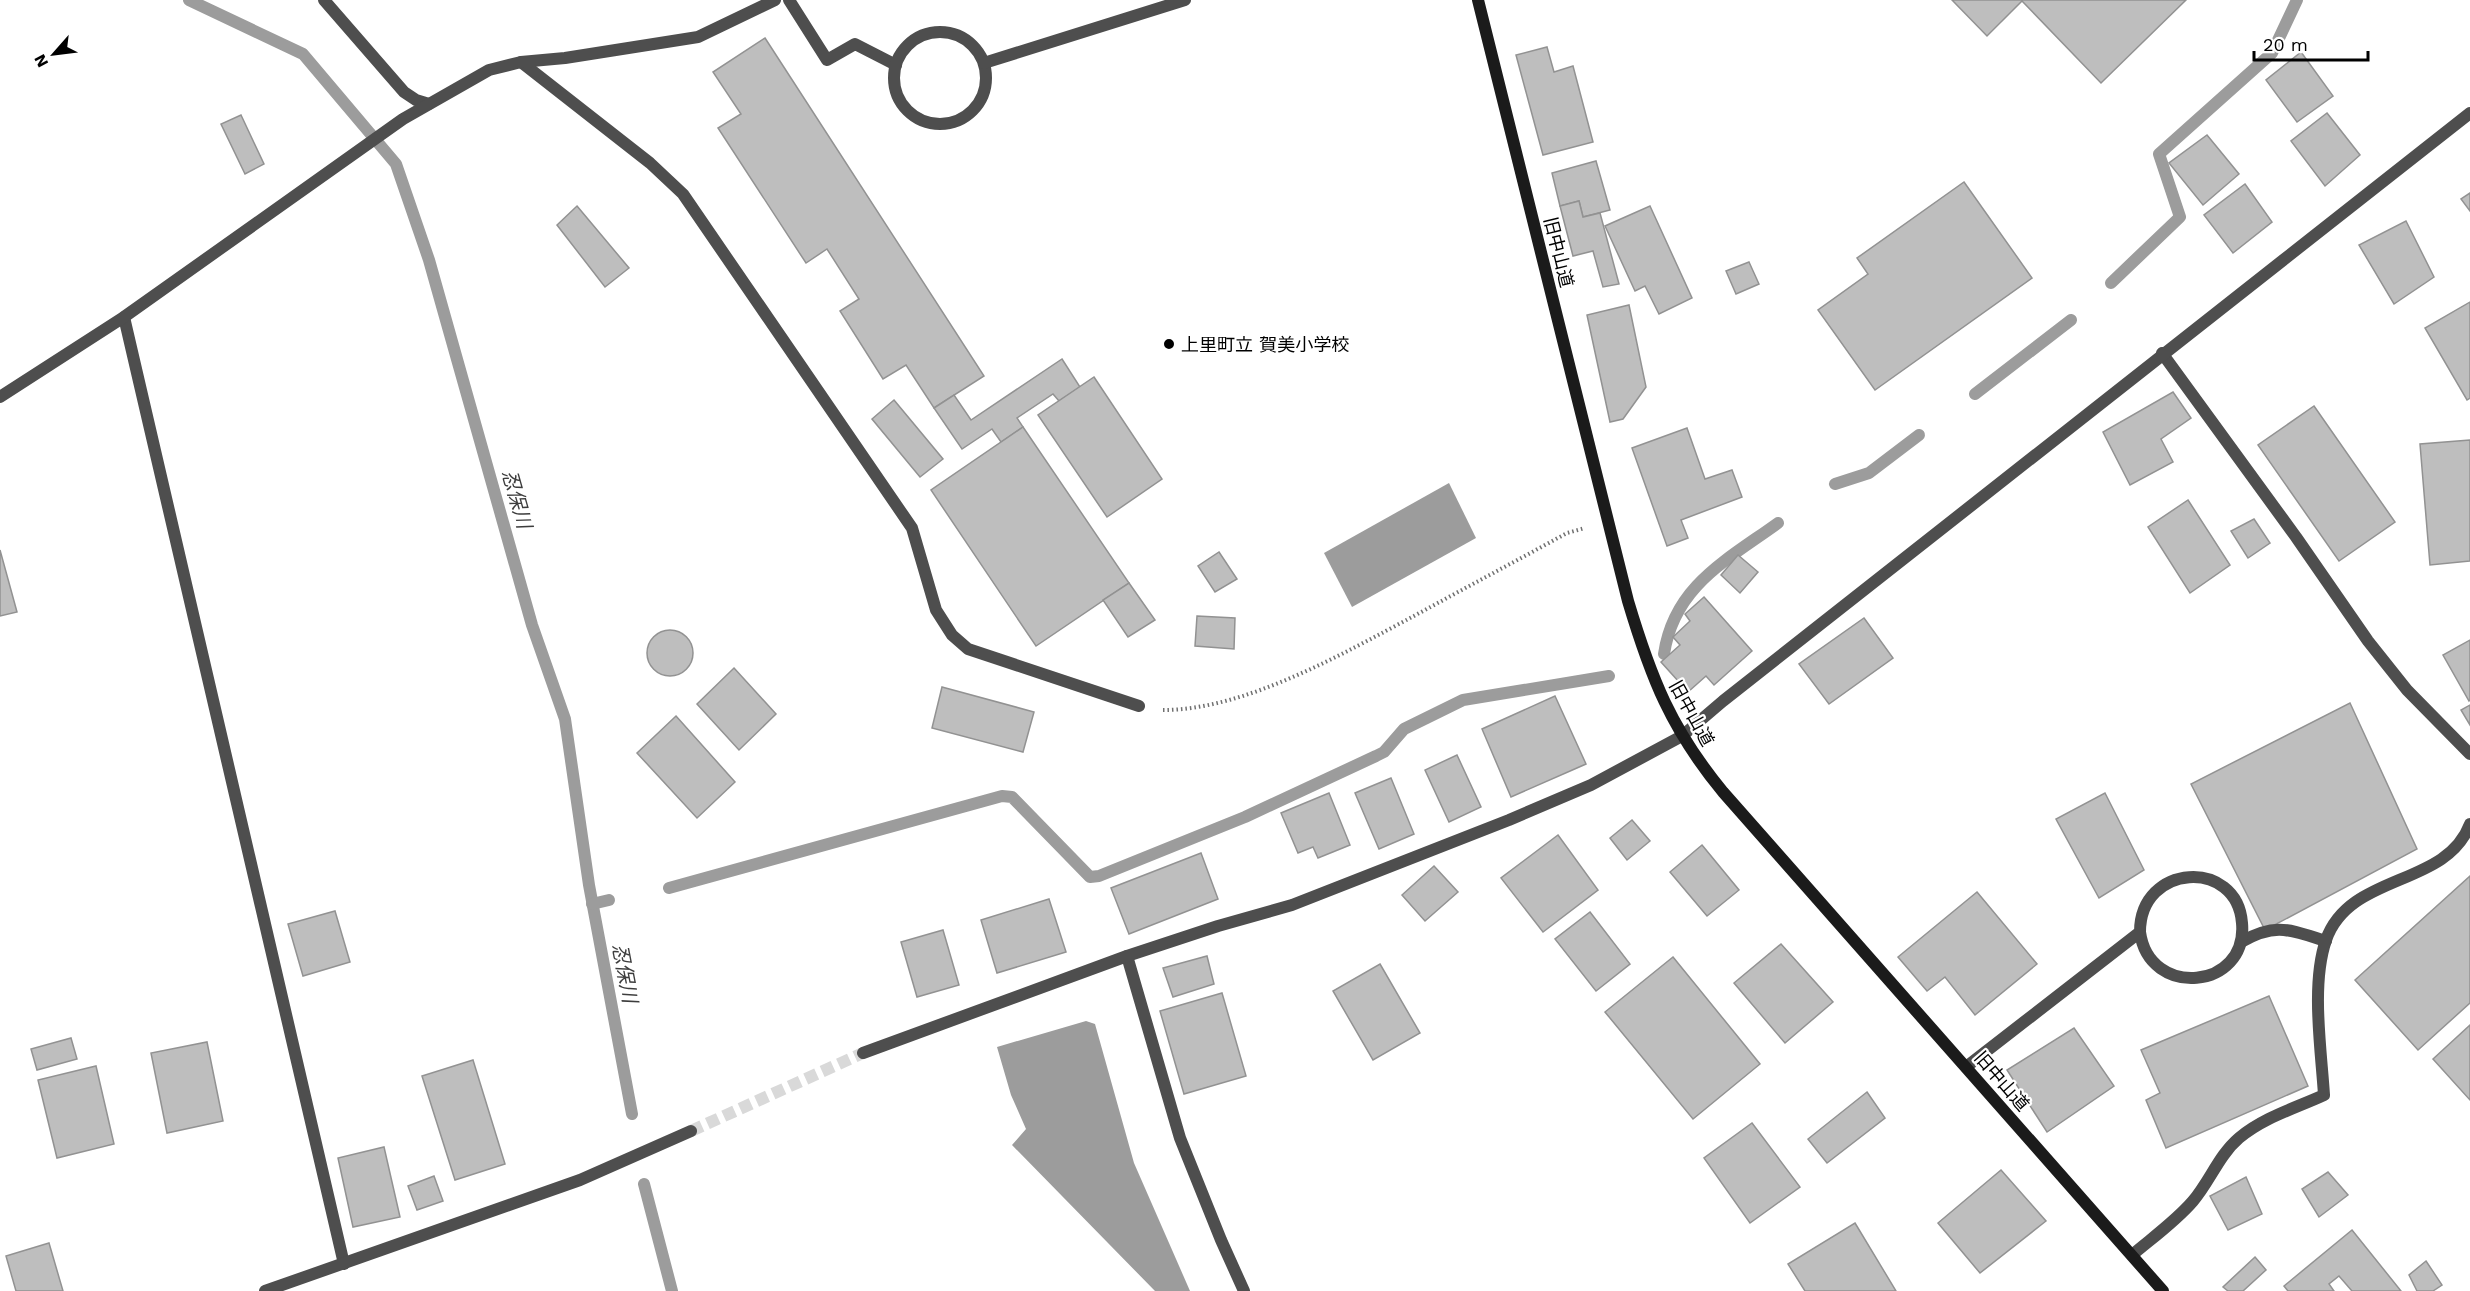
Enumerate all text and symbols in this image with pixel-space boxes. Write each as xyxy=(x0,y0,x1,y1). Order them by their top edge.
north arrow xyxy=(24,24,84,84)
scale bar xyxy=(2254,24,2368,62)
text: 20 m xyxy=(2263,34,2308,55)
text: N xyxy=(30,51,52,71)
street label: 旧中山道 xyxy=(1540,215,1578,289)
place label: 上里町立 賀美小学校 xyxy=(1181,334,1349,355)
marker: 上里町立 賀美小学校 xyxy=(1162,337,1176,351)
water label: 忍保川 xyxy=(497,467,537,533)
street label: 旧中山道 xyxy=(1665,676,1719,750)
water label: 忍保川 xyxy=(607,941,643,1007)
street label: 旧中山道 xyxy=(1970,1047,2034,1115)

